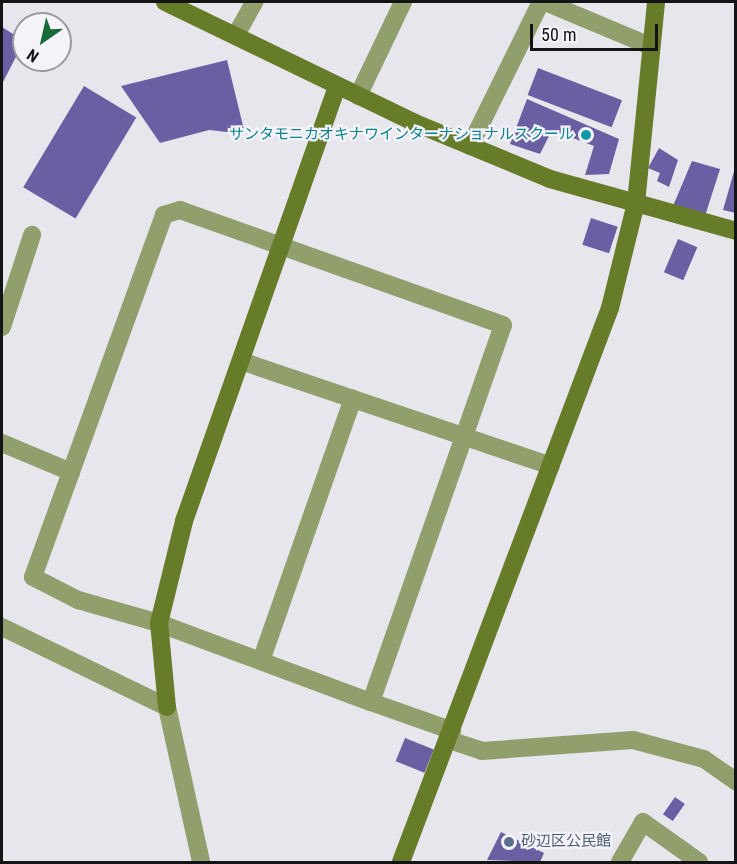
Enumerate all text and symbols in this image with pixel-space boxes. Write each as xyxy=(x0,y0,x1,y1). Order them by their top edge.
north arrow xyxy=(12,12,72,72)
scale bar xyxy=(533,12,660,50)
text: 50 m xyxy=(541,24,576,45)
text: N xyxy=(23,45,42,66)
place label: サンタモニカオキナワインターナショナルスクール xyxy=(229,126,574,144)
marker: サンタモニカオキナワインターナショナルスクール xyxy=(579,128,593,142)
place label: 砂辺区公民館 xyxy=(521,833,611,851)
marker: 砂辺区公民館 xyxy=(502,835,516,849)

